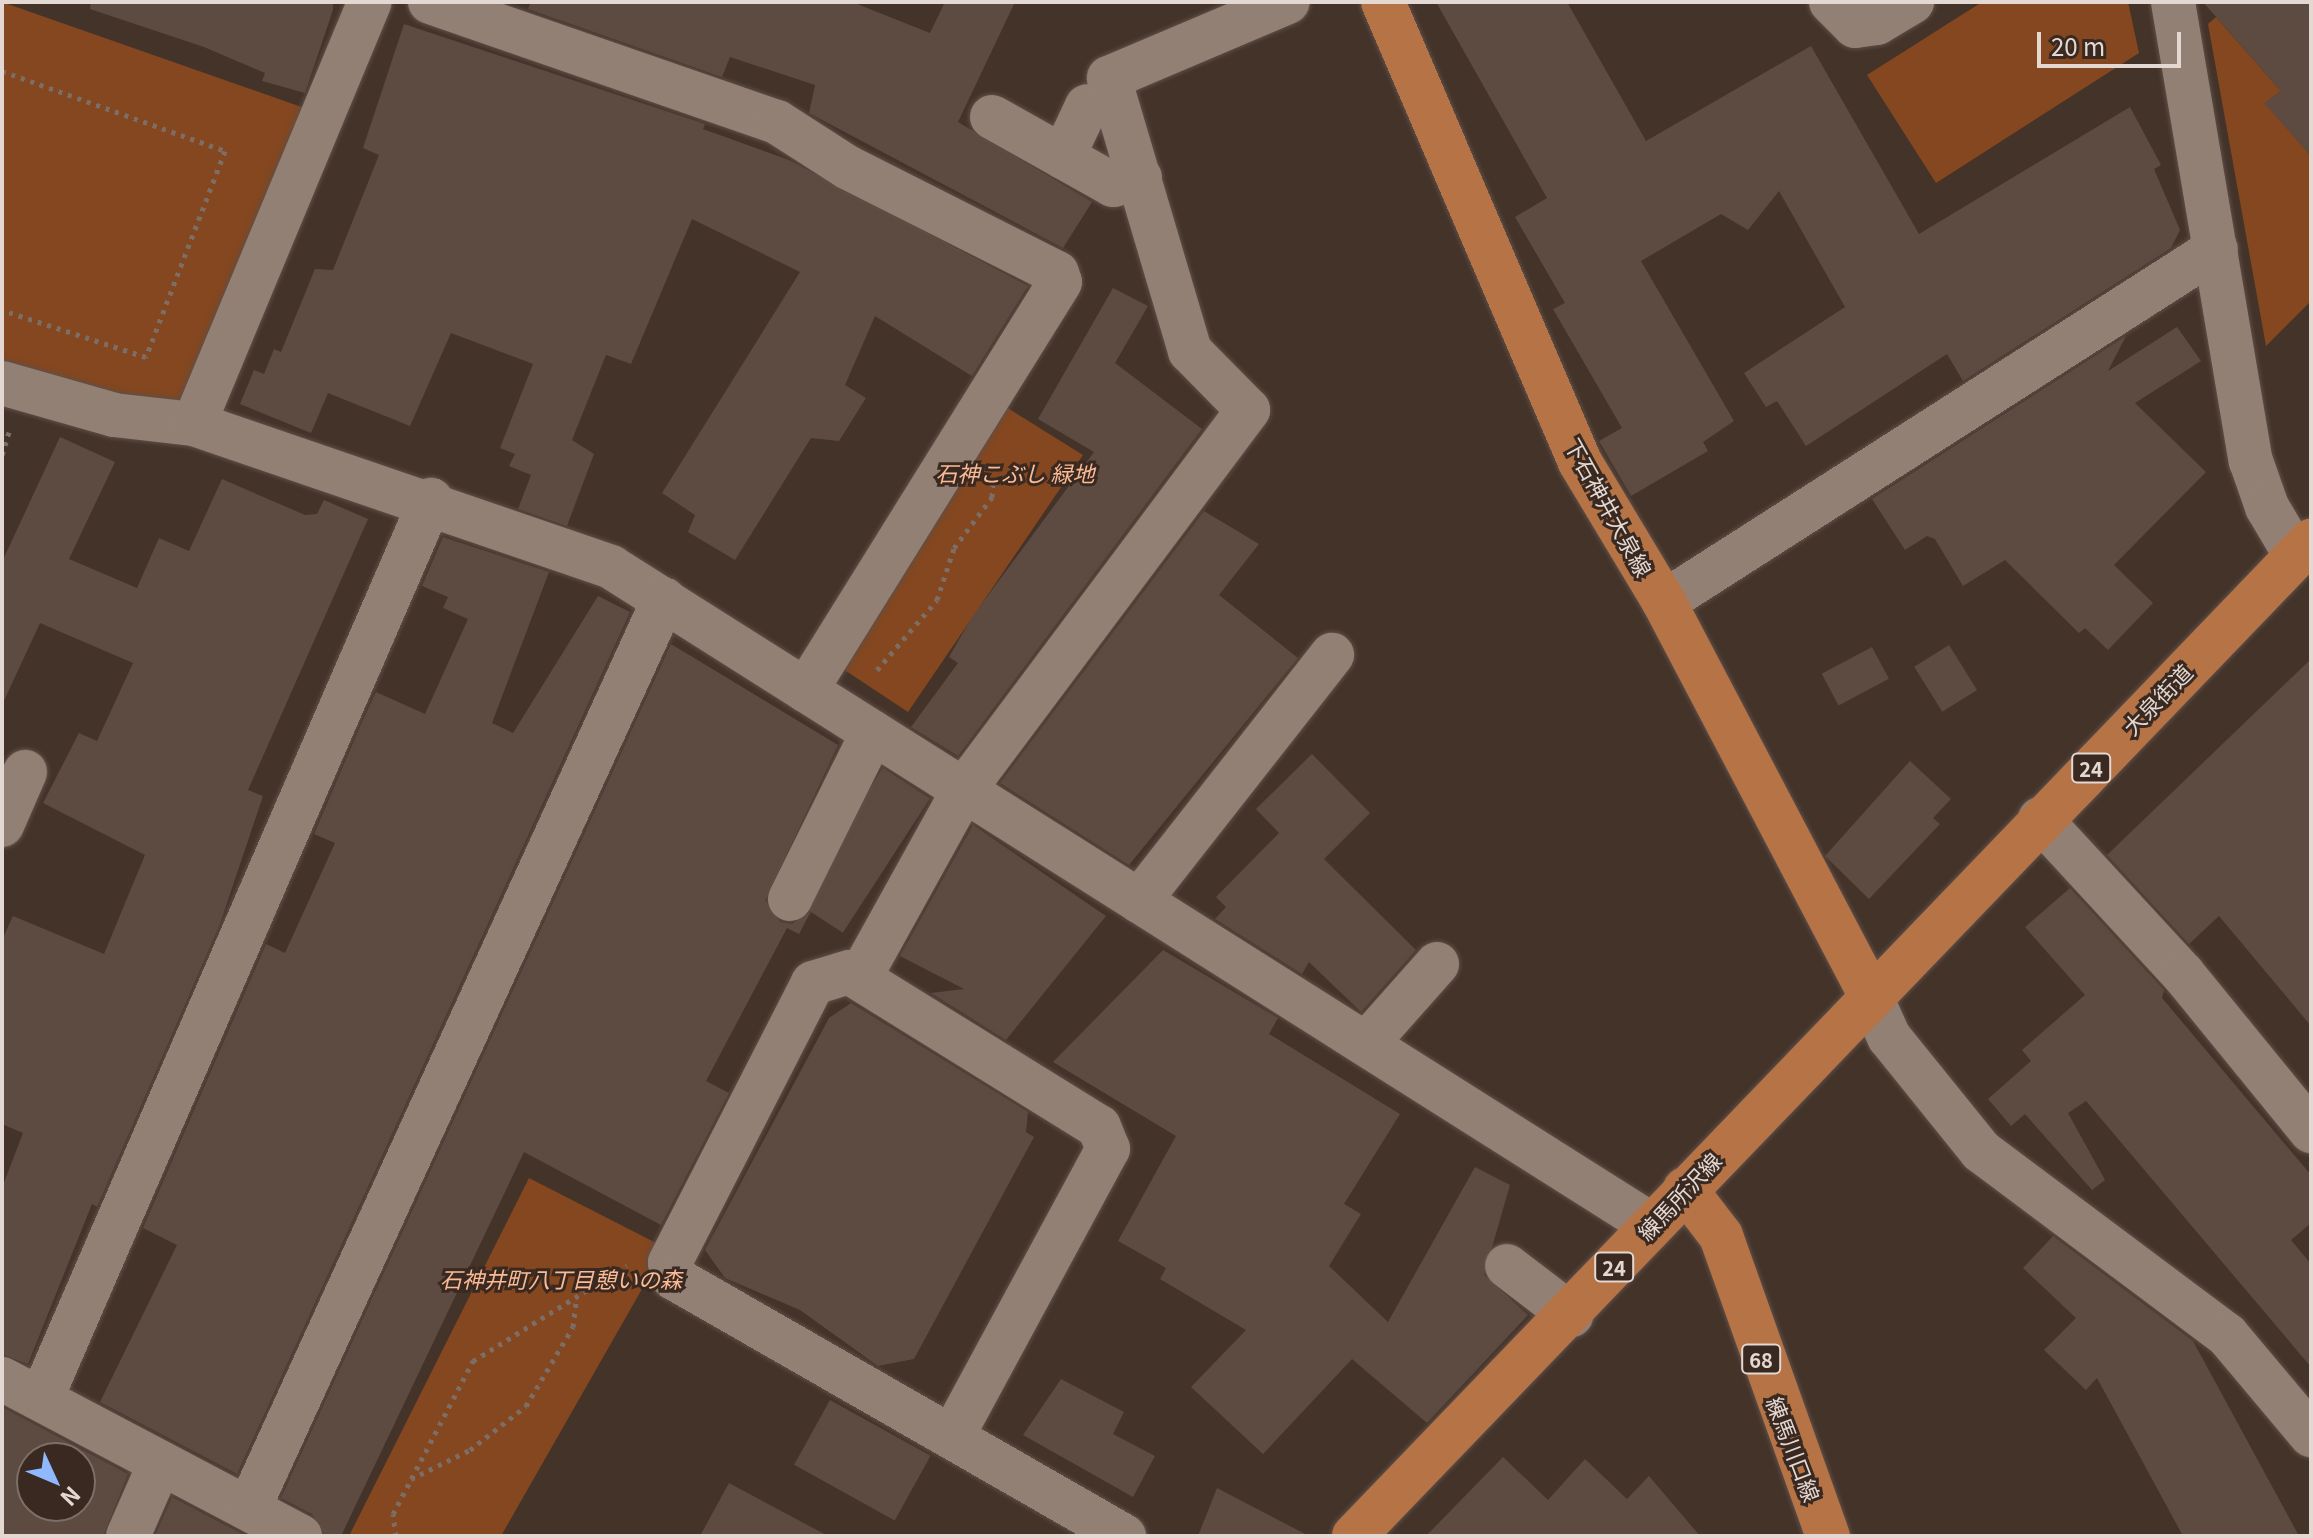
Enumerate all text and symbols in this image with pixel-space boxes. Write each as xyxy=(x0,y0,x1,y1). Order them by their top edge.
scale bar xyxy=(2041,16,2185,66)
text: 20 m xyxy=(2051,28,2105,63)
street label: 下石神井大泉線 xyxy=(1560,433,1658,581)
park label: 石神こぶし 緑地 xyxy=(936,460,1094,486)
street label: 大泉街道 xyxy=(2117,658,2197,740)
road number: 24 xyxy=(2071,752,2111,784)
street label: 練馬所沢線 xyxy=(1632,1147,1726,1245)
road number: 24 xyxy=(1594,1251,1634,1283)
park label: 石神井町八丁目憩いの森 xyxy=(440,1266,682,1292)
road number: 68 xyxy=(1741,1343,1781,1375)
street label: 練馬川口線 xyxy=(1762,1393,1826,1505)
north arrow xyxy=(16,1442,96,1522)
text: N xyxy=(55,1480,89,1514)

